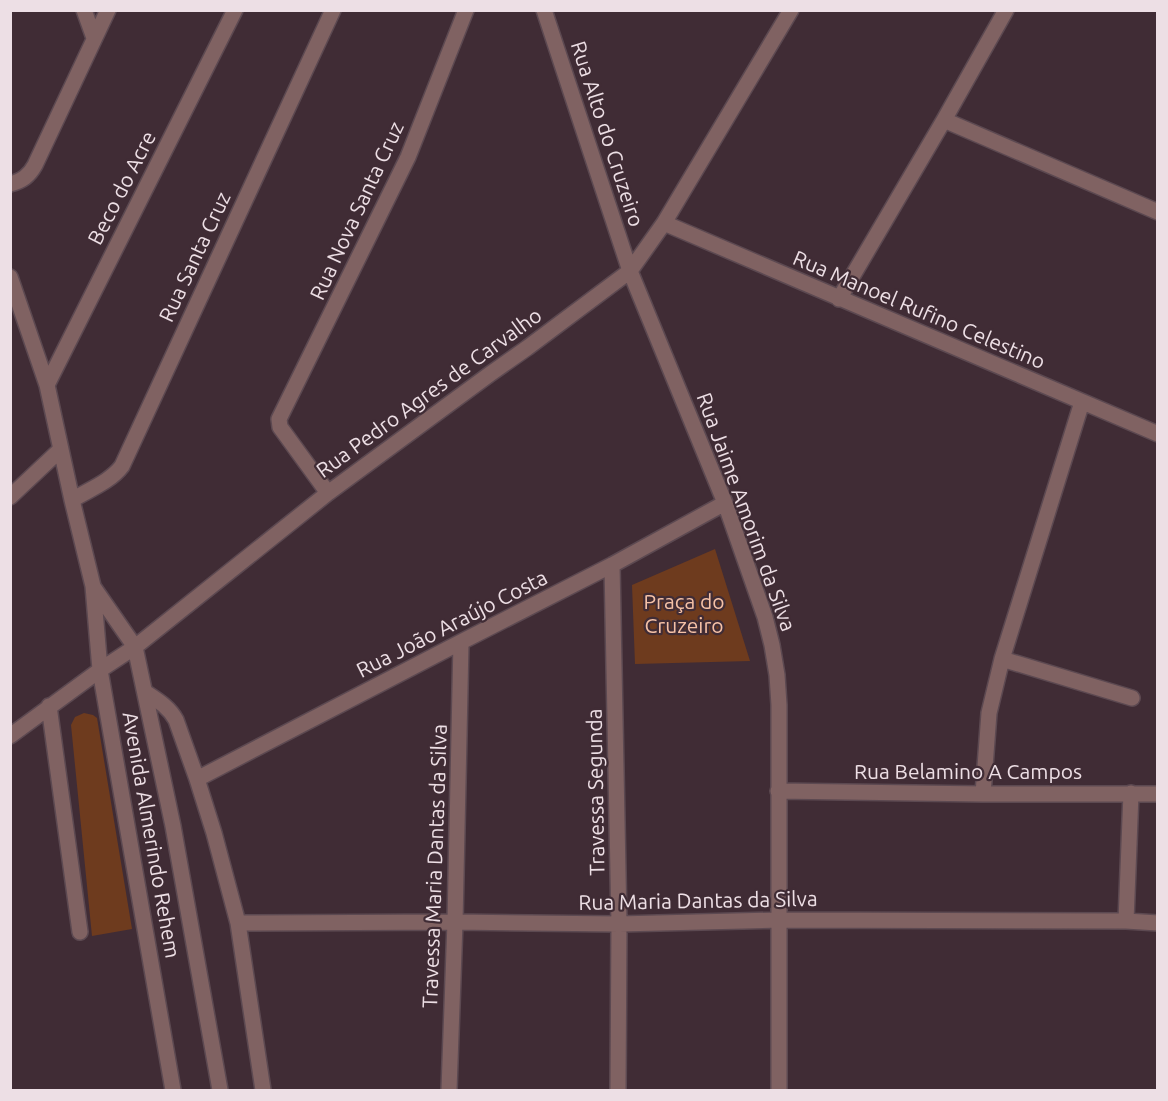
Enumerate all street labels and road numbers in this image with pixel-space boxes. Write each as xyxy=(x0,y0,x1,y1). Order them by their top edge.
street label: Rua Alto do Cruzeiro xyxy=(567,38,649,230)
street label: Rua Nova Santa Cruz xyxy=(304,118,408,303)
street label: Beco do Acre xyxy=(82,127,160,248)
street label: Rua Santa Cruz xyxy=(153,188,235,325)
street label: Rua Manoel Rufino Celestino xyxy=(790,245,1049,373)
street label: Rua Pedro Agres de Carvalho xyxy=(311,302,546,482)
street label: Rua Jaime Amorim da Silva xyxy=(693,389,801,634)
street label: Rua João Araújo Costa xyxy=(352,565,551,682)
street label: Travessa Segunda xyxy=(582,708,608,876)
street label: Avenida Almerindo Rehem xyxy=(118,710,185,960)
street label: Travessa Maria Dantas da Silva xyxy=(417,724,451,1008)
street label: Rua Belamino A Campos xyxy=(854,759,1082,783)
street label: Rua Maria Dantas da Silva xyxy=(578,886,818,914)

